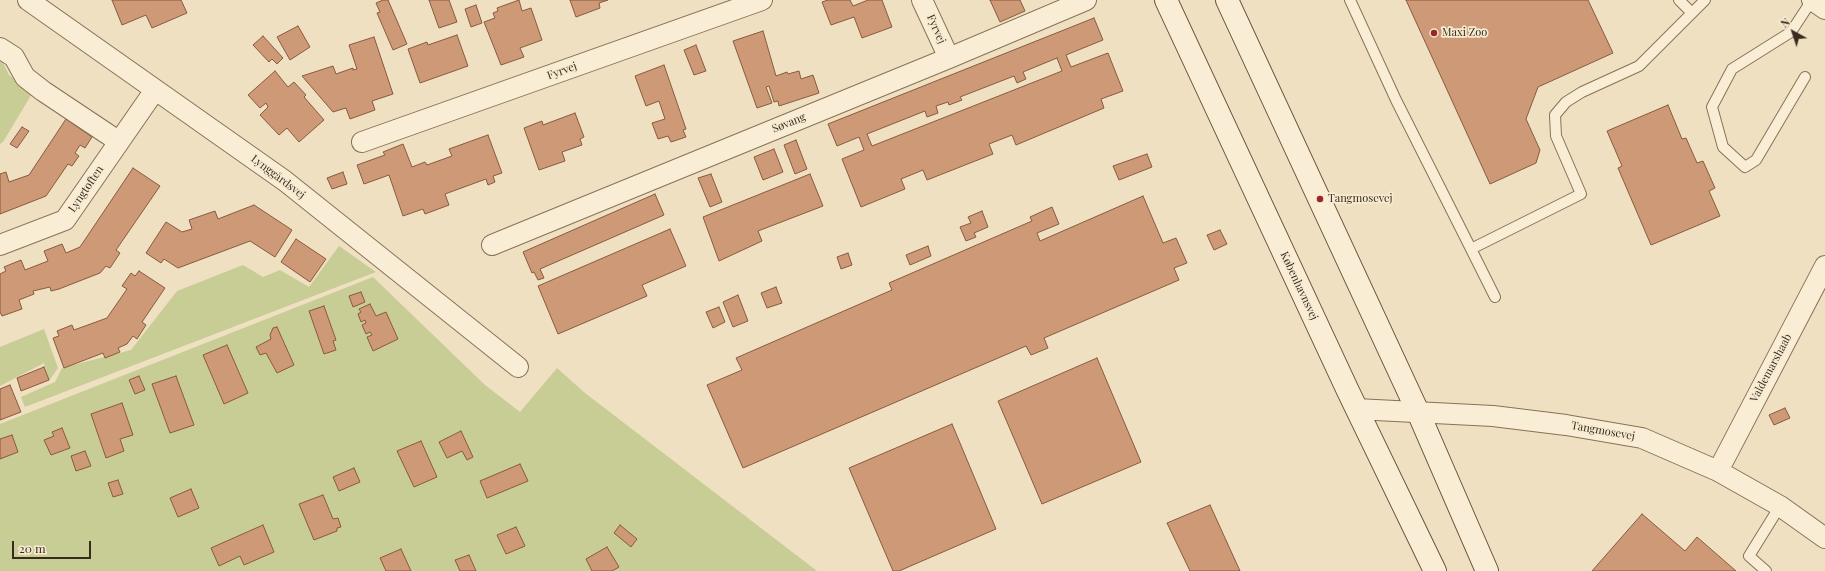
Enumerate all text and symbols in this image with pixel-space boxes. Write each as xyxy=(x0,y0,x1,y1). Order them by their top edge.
street label: Fyrvej xyxy=(924,12,948,46)
north arrow xyxy=(1773,12,1813,52)
text: N xyxy=(1777,14,1793,31)
place label: Maxi Zoo xyxy=(1442,26,1487,40)
marker: Maxi Zoo xyxy=(1429,28,1439,38)
street label: Fyrvej xyxy=(545,60,579,82)
street label: Søvang xyxy=(770,110,808,136)
street label: Lynggårdsvej xyxy=(248,152,308,202)
street label: Lyngtoften xyxy=(66,163,106,215)
place label: Tangmosevej xyxy=(1328,192,1392,206)
marker: Tangmosevej xyxy=(1315,194,1325,204)
street label: Københavnsvej xyxy=(1277,250,1321,322)
street label: Valdemarshaab xyxy=(1747,332,1795,404)
street label: Tangmosevej xyxy=(1570,419,1636,443)
scale bar xyxy=(14,533,93,559)
text: 20 m xyxy=(19,540,46,556)

